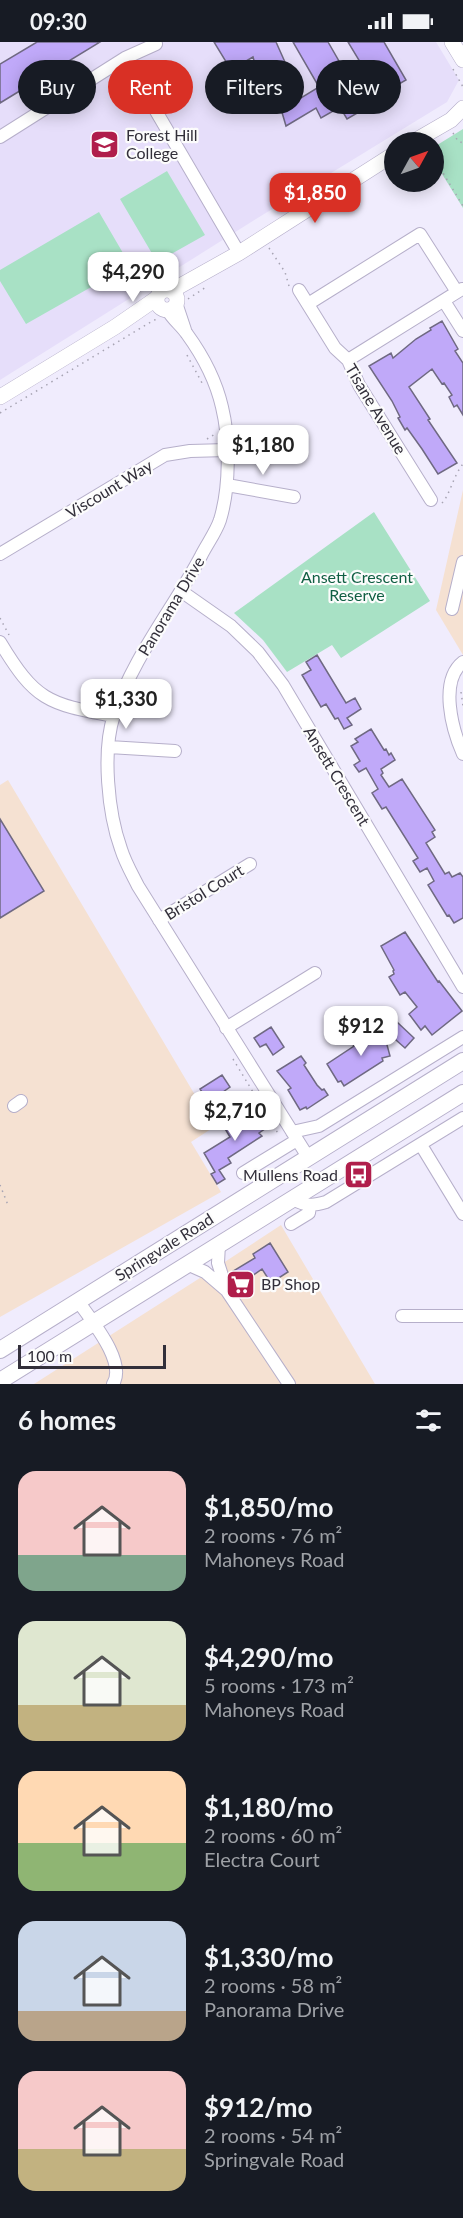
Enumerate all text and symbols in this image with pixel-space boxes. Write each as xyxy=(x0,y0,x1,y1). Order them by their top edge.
text: 09:30 xyxy=(30,8,87,35)
chip: Buy xyxy=(18,60,96,114)
chip: Rent xyxy=(108,60,193,114)
chip: Filters xyxy=(205,60,304,114)
chip: New xyxy=(316,60,401,114)
place label: Forest Hill College xyxy=(126,125,198,162)
school or university icon: Forest Hill College xyxy=(89,128,121,160)
north arrow xyxy=(384,132,444,192)
map controls xyxy=(384,132,444,192)
pin: $1,850 xyxy=(266,173,364,224)
text: $1,850 xyxy=(284,180,346,204)
pin: $4,290 xyxy=(84,252,182,303)
text: $4,290 xyxy=(102,259,164,283)
street label: Tisane Avenue xyxy=(342,360,411,457)
pin: $1,180 xyxy=(214,425,312,476)
text: $1,180 xyxy=(232,432,294,456)
street label: Viscount Way xyxy=(62,455,156,522)
street label: Panorama Drive xyxy=(134,553,208,659)
park label: Ansett Crescent Reserve xyxy=(301,567,413,604)
pin: $1,330 xyxy=(77,679,175,730)
text: $1,330 xyxy=(95,686,157,710)
street label: Ansett Crescent xyxy=(300,723,375,829)
street label: Bristol Court xyxy=(161,860,247,923)
pin: $912 xyxy=(325,1006,397,1057)
text: $912 xyxy=(338,1013,384,1037)
pin: $2,710 xyxy=(186,1091,284,1142)
text: $2,710 xyxy=(204,1098,266,1122)
bus stop icon: Mullens Road xyxy=(343,1159,375,1191)
place label: Mullens Road xyxy=(243,1165,338,1184)
street label: Springvale Road xyxy=(111,1209,216,1284)
supermarket icon: BP Shop xyxy=(224,1268,256,1300)
place label: BP Shop xyxy=(261,1274,320,1293)
scale bar xyxy=(18,1342,166,1370)
text: 100 m xyxy=(27,1346,72,1365)
text: 6 homes xyxy=(18,1404,116,1436)
icon: filters xyxy=(412,1404,445,1437)
text: $1,850/mo xyxy=(204,1491,334,1523)
icon: home xyxy=(66,1495,138,1567)
text: 2 rooms · 76 m² xyxy=(204,1523,342,1547)
text: Mahoneys Road xyxy=(204,1547,344,1571)
text: $4,290/mo xyxy=(204,1641,334,1673)
icon: home xyxy=(66,1645,138,1717)
text: 5 rooms · 173 m² xyxy=(204,1673,354,1697)
text: Mahoneys Road xyxy=(204,1697,344,1721)
text: $1,180/mo xyxy=(204,1791,334,1823)
icon: home xyxy=(66,1795,138,1867)
text: 2 rooms · 60 m² xyxy=(204,1823,342,1847)
text: Electra Court xyxy=(204,1847,320,1871)
text: $1,330/mo xyxy=(204,1941,334,1973)
icon: home xyxy=(66,1945,138,2017)
text: 2 rooms · 58 m² xyxy=(204,1973,342,1997)
text: Panorama Drive xyxy=(204,1997,344,2021)
text: $912/mo xyxy=(204,2091,312,2123)
icon: home xyxy=(66,2095,138,2167)
text: 2 rooms · 54 m² xyxy=(204,2123,342,2147)
text: Springvale Road xyxy=(204,2147,344,2171)

